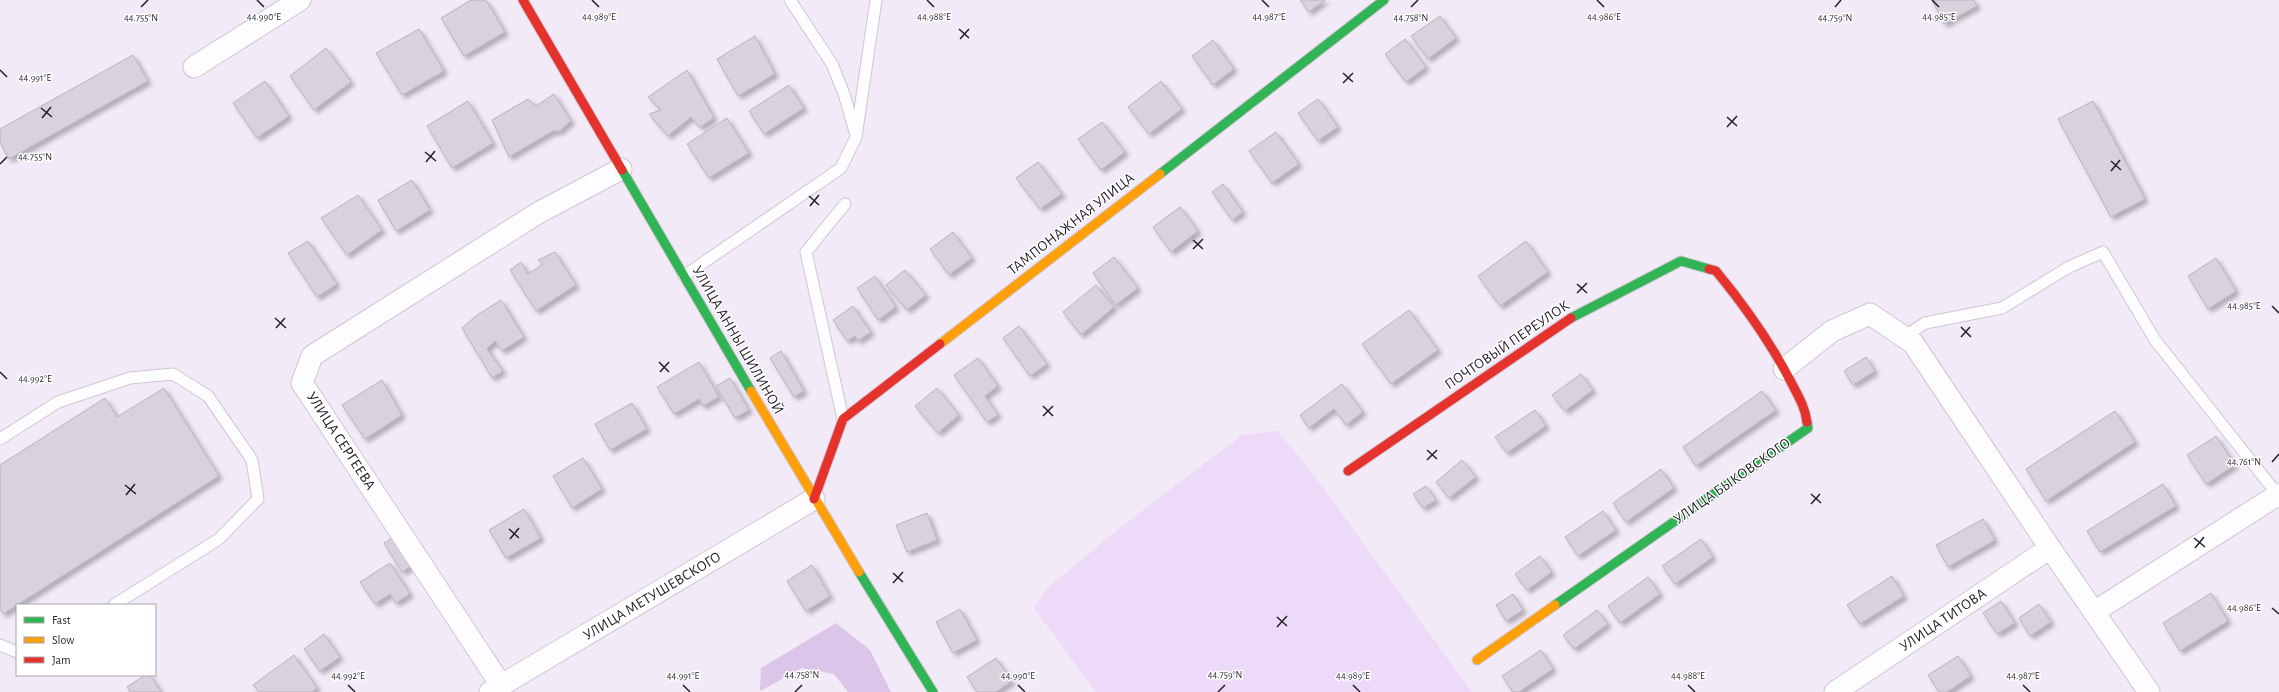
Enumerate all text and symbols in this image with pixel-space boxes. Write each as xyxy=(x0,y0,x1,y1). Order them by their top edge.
text: 44.990°E xyxy=(247,12,281,22)
text: 44.989°E xyxy=(582,12,616,22)
text: 44.988°E xyxy=(917,12,951,22)
text: 44.987°E xyxy=(1252,12,1286,22)
text: 44.986°E xyxy=(1587,12,1621,22)
text: 44.985°E xyxy=(1922,12,1956,22)
text: 44.755°N xyxy=(124,13,158,23)
text: 44.758°N xyxy=(1394,13,1428,23)
text: 44.759°N xyxy=(1818,13,1852,23)
text: 44.991°E xyxy=(19,73,51,83)
text: 44.755°N xyxy=(18,152,52,162)
street label: ТАМПОНАЖНАЯ УЛИЦА xyxy=(1005,170,1137,278)
street label: УЛИЦА АННЫ ШИЛИНОЙ xyxy=(689,263,787,417)
street label: ПОЧТОВЫЙ ПЕРЕУЛОК xyxy=(1442,298,1572,392)
text: 44.985°E xyxy=(2227,301,2261,311)
text: 44.992°E xyxy=(18,374,52,384)
street label: УЛИЦА СЕРГЕЕВА xyxy=(304,389,378,493)
street label: УЛИЦА БЫКОВСКОГО xyxy=(1671,435,1793,527)
text: 44.761°N xyxy=(2227,457,2261,467)
street label: УЛИЦА МЕТУШЕВСКОГО xyxy=(580,549,724,643)
street label: УЛИЦА ТИТОВА xyxy=(1897,586,1989,654)
text: 44.986°E xyxy=(2227,603,2261,613)
legend xyxy=(16,604,156,676)
text: Fast xyxy=(52,614,71,626)
text: Slow xyxy=(52,634,74,646)
text: Jam xyxy=(52,654,71,666)
text: 44.758°N xyxy=(785,670,819,680)
text: 44.759°N xyxy=(1208,670,1242,680)
text: 44.992°E xyxy=(331,671,365,681)
text: 44.991°E xyxy=(667,671,699,681)
text: 44.990°E xyxy=(1001,671,1035,681)
text: 44.989°E xyxy=(1336,671,1370,681)
text: 44.988°E xyxy=(1671,671,1705,681)
text: 44.987°E xyxy=(2006,671,2040,681)

